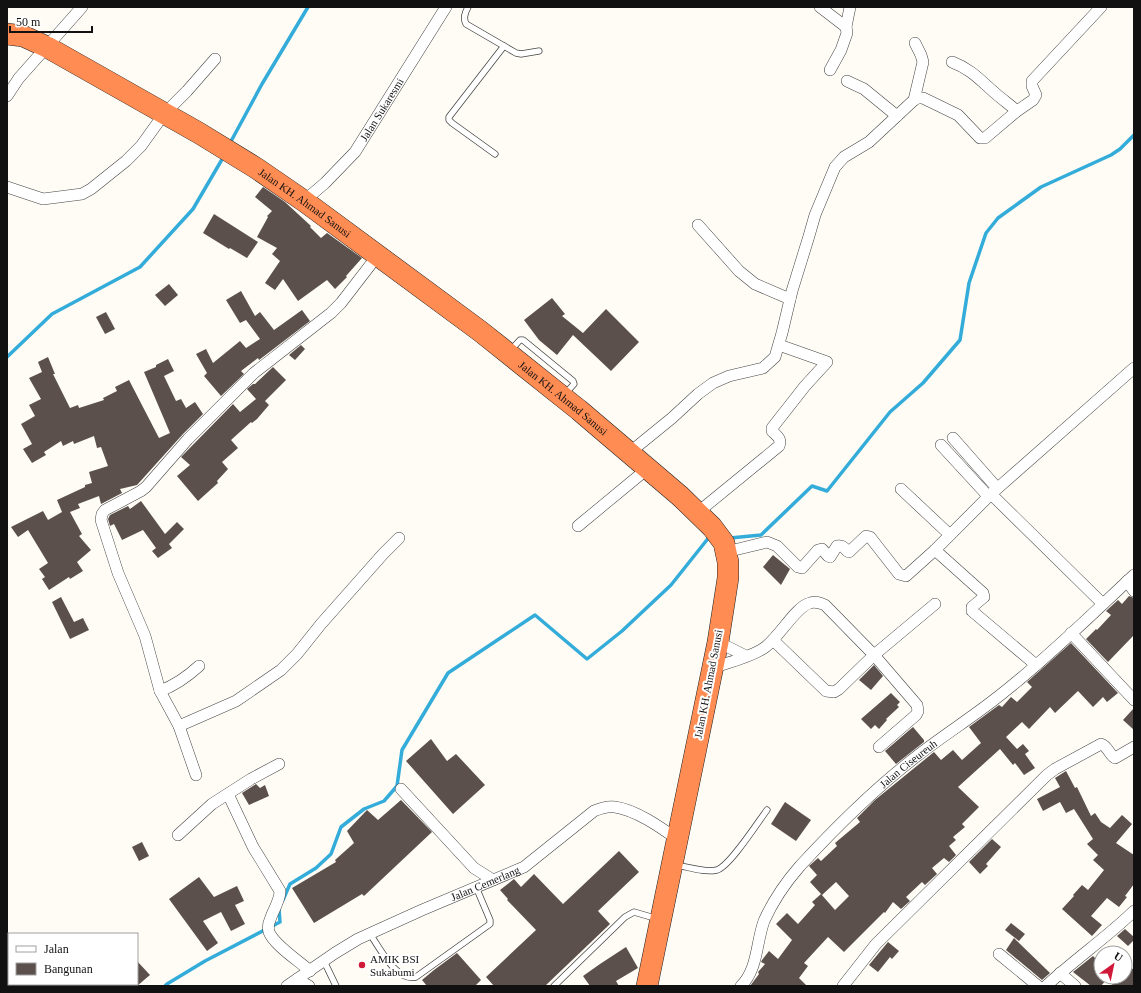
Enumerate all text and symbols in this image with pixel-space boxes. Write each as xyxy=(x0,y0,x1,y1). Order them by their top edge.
scale bar xyxy=(10,8,92,34)
text: 50 m xyxy=(16,15,41,29)
street label: Jalan Sukaresmi xyxy=(358,76,406,143)
street label: Jalan KH. Ahmad Sanusi xyxy=(256,166,353,240)
street label: Jalan KH. Ahmad Sanusi xyxy=(517,358,610,438)
street label: Jalan KH. Ahmad Sanusi xyxy=(692,629,724,739)
street label: Jalan Ciseureuh xyxy=(877,737,940,790)
street label: Jalan Cemerlang xyxy=(449,863,522,903)
legend xyxy=(8,933,138,985)
text: Jalan xyxy=(44,942,69,956)
north arrow xyxy=(1093,945,1133,985)
text: U xyxy=(1112,949,1125,964)
place label: AMIK BSI Sukabumi xyxy=(370,953,420,978)
marker: AMIK BSI Sukabumi xyxy=(357,960,367,970)
text: Bangunan xyxy=(44,962,93,976)

